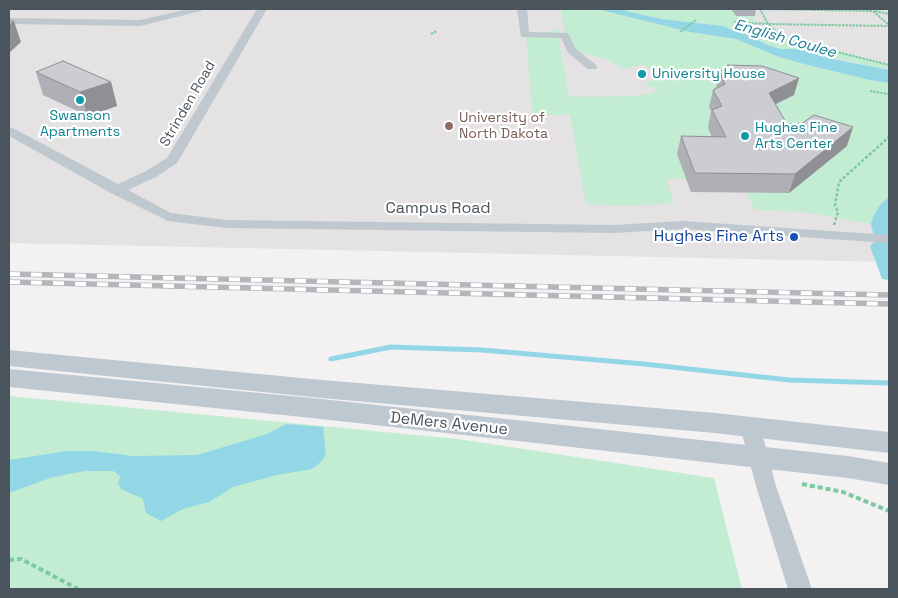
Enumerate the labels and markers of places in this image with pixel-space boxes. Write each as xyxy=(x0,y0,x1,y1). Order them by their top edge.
place label: University House xyxy=(652,66,766,82)
marker: University House xyxy=(636,68,648,80)
marker: Swanson Apartments xyxy=(74,94,86,106)
place label: Swanson Apartments xyxy=(40,108,120,140)
place label: University of North Dakota xyxy=(459,110,548,142)
marker: University of North Dakota xyxy=(443,120,455,132)
place label: Hughes Fine Arts Center xyxy=(755,120,837,152)
marker: Hughes Fine Arts Center xyxy=(739,130,751,142)
place label: Hughes Fine Arts xyxy=(654,227,784,247)
marker: Hughes Fine Arts xyxy=(788,231,800,243)

